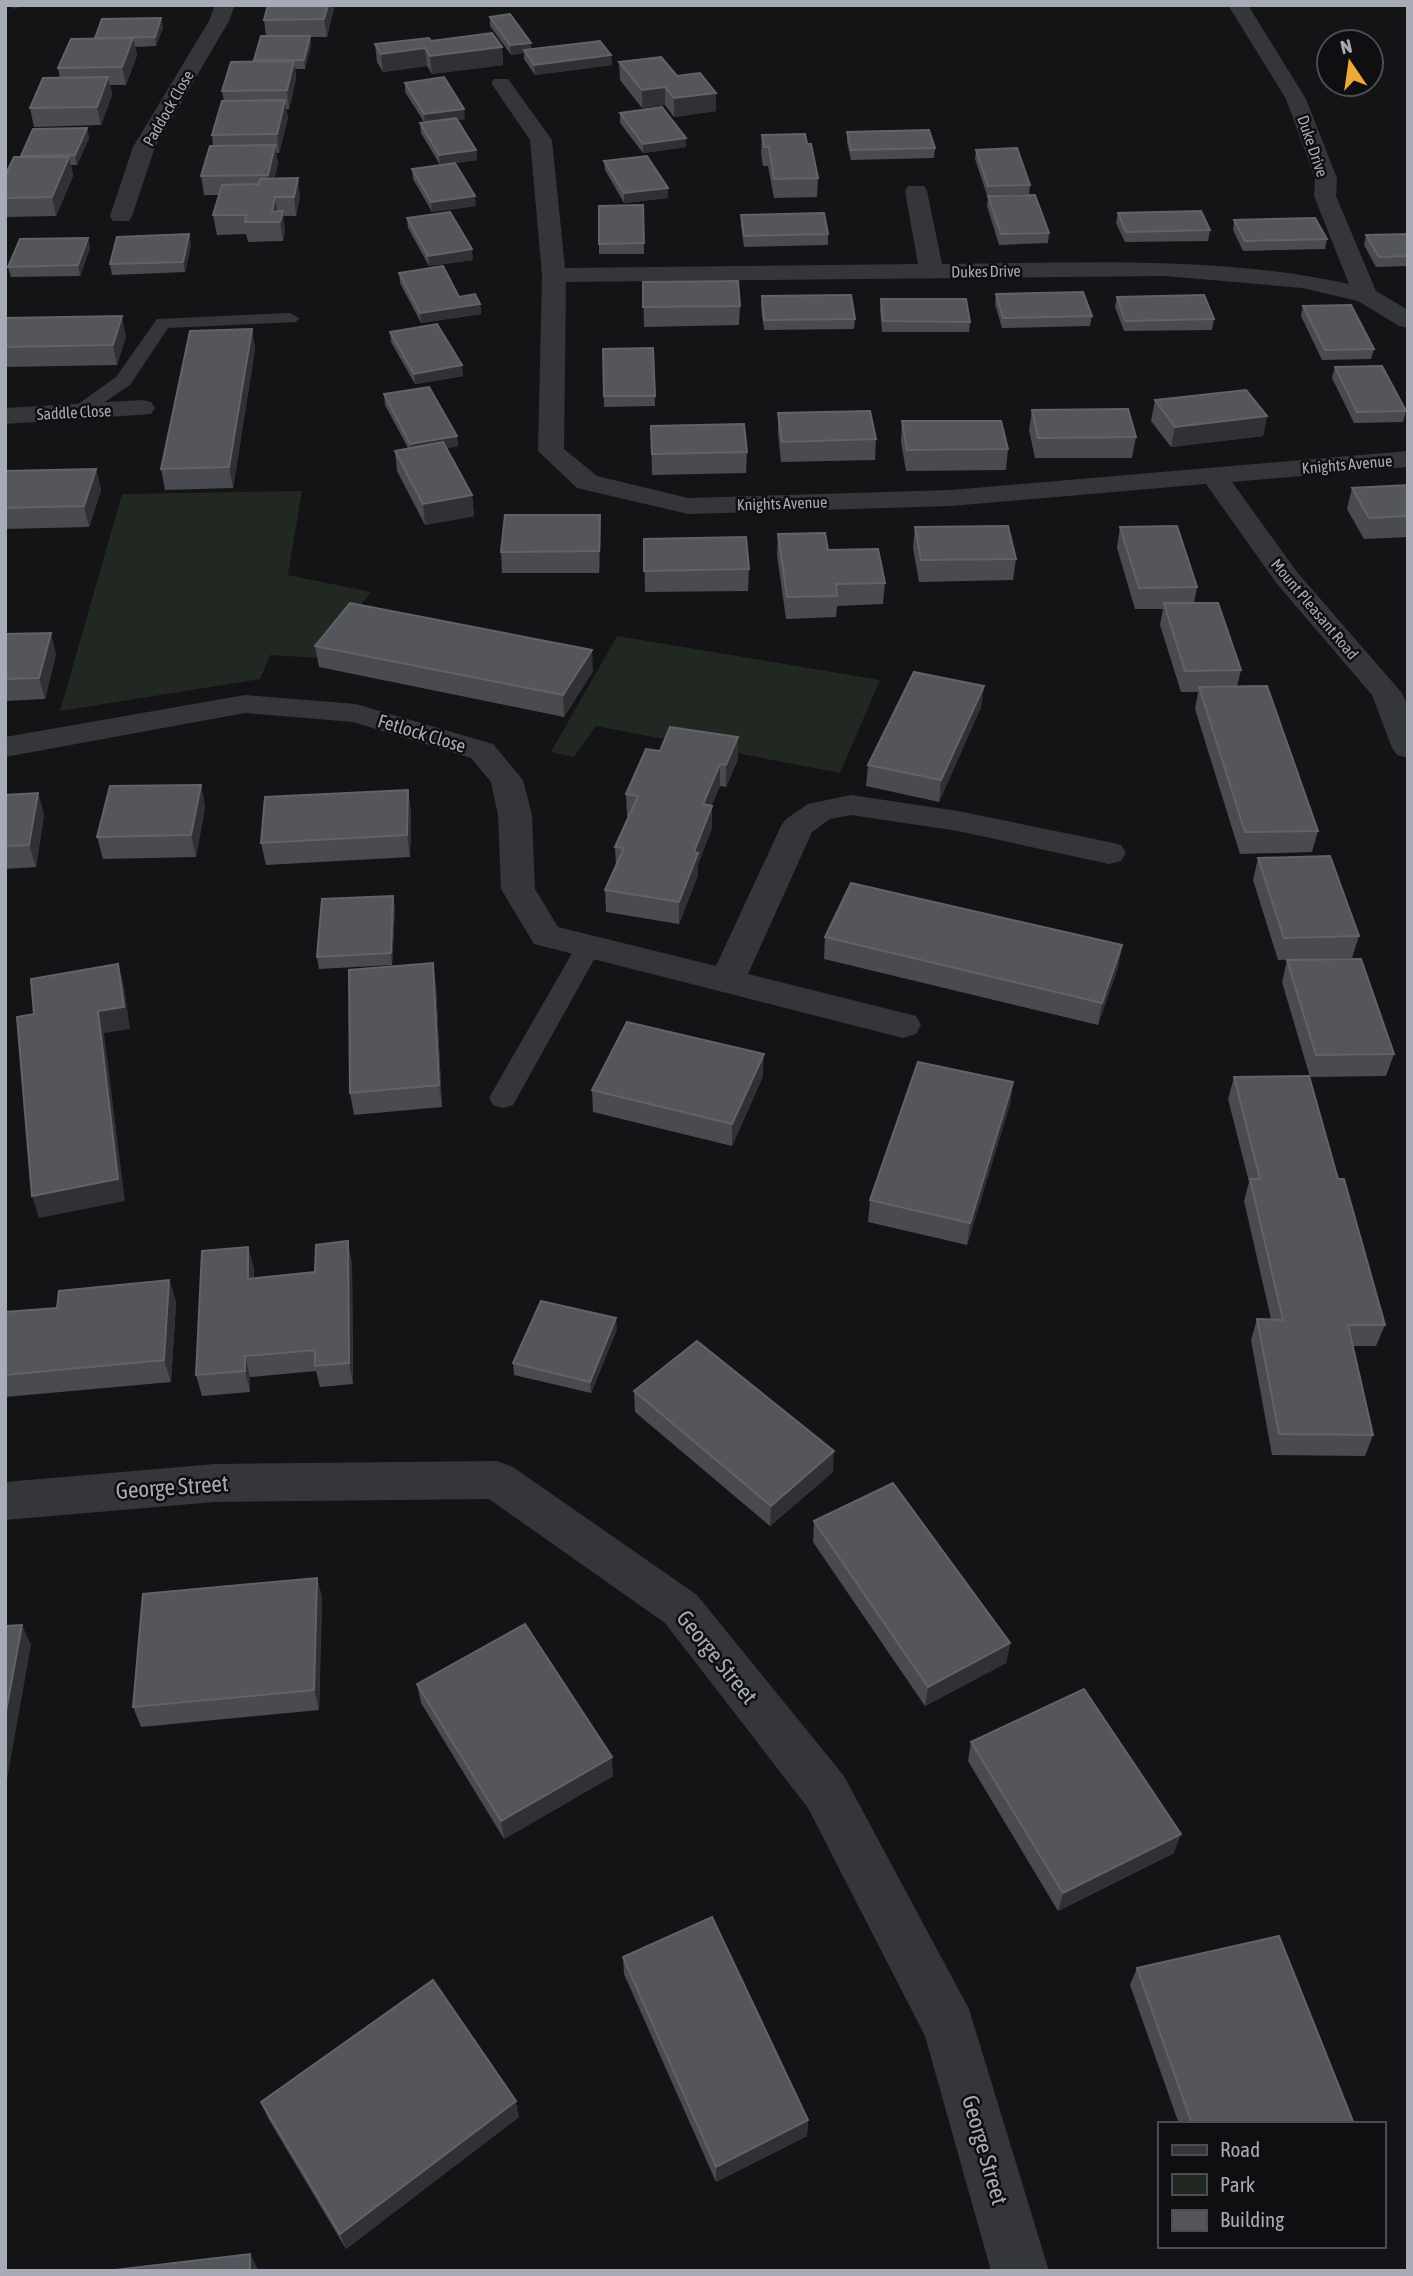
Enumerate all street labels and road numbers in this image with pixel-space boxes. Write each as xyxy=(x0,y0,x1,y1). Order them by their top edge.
street label: Paddock Close xyxy=(139,67,197,149)
street label: Duke Drive xyxy=(1294,113,1332,179)
street label: Dukes Drive xyxy=(951,261,1021,281)
street label: Saddle Close xyxy=(36,401,112,423)
street label: Knights Avenue xyxy=(1301,451,1393,478)
street label: Knights Avenue xyxy=(736,492,828,515)
street label: Mount Pleasant Road xyxy=(1268,555,1362,663)
street label: Fetlock Close xyxy=(375,709,469,757)
street label: George Street xyxy=(115,1470,229,1504)
street label: George Street xyxy=(671,1605,763,1709)
street label: George Street xyxy=(957,2092,1013,2208)

